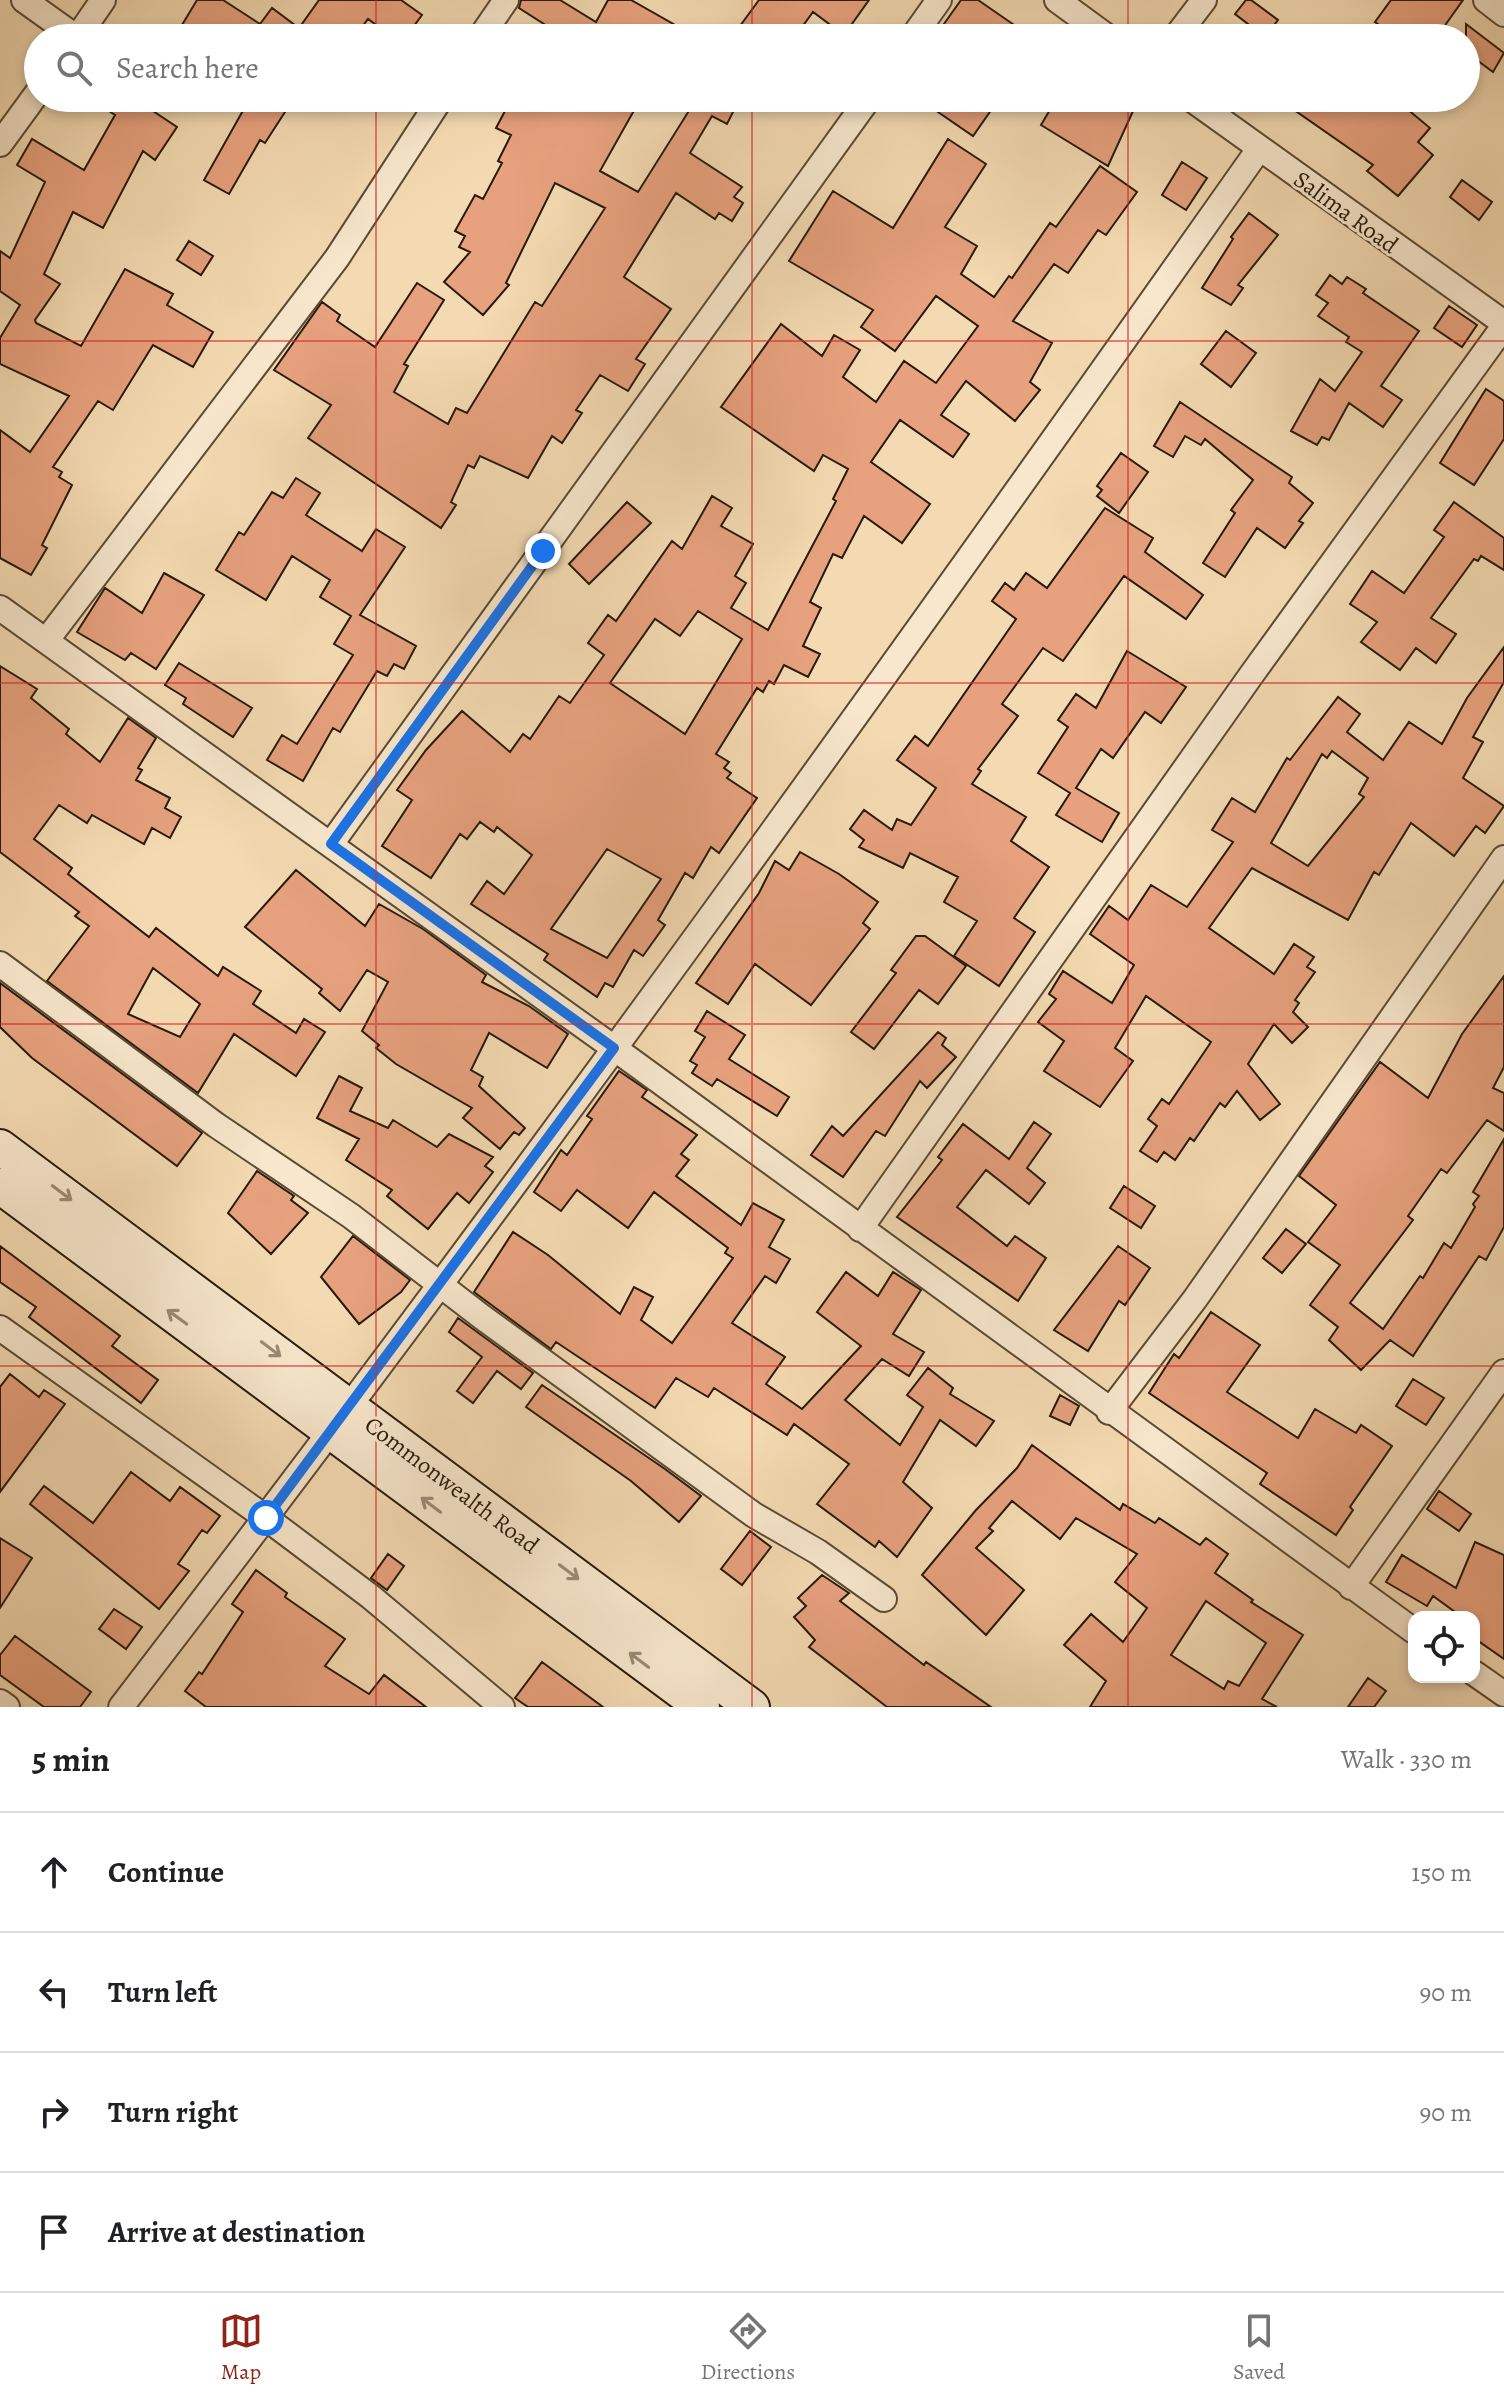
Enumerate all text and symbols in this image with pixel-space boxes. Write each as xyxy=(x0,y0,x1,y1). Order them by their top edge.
search box xyxy=(24,24,1480,112)
icon: search xyxy=(52,46,96,90)
text: Search here xyxy=(116,48,259,88)
street label: Salima Road xyxy=(1287,163,1405,261)
route end xyxy=(525,533,561,569)
one-way arrow xyxy=(51,1185,73,1202)
one-way arrow xyxy=(167,1308,188,1325)
one-way arrow xyxy=(260,1340,281,1357)
street label: Commonwealth Road xyxy=(358,1409,546,1561)
one-way arrow xyxy=(421,1496,442,1513)
route start xyxy=(248,1500,284,1536)
one-way arrow xyxy=(558,1563,579,1580)
map controls xyxy=(1408,1611,1480,1683)
button: locate xyxy=(1408,1611,1480,1683)
one-way arrow xyxy=(629,1652,650,1669)
text: 5 min xyxy=(32,1736,110,1783)
text: Walk · 330 m xyxy=(1341,1742,1472,1777)
icon: ahead xyxy=(32,1850,76,1894)
text: Continue xyxy=(108,1852,224,1892)
text: 150 m xyxy=(1411,1855,1472,1890)
icon: left xyxy=(32,1970,76,2014)
text: Turn left xyxy=(108,1972,217,2012)
text: 90 m xyxy=(1420,1975,1472,2010)
icon: right xyxy=(32,2090,76,2134)
text: Turn right xyxy=(108,2092,238,2132)
text: 90 m xyxy=(1420,2095,1472,2130)
icon: arrive xyxy=(32,2210,76,2254)
text: Arrive at destination xyxy=(108,2212,365,2252)
tab: Map xyxy=(219,2309,263,2387)
tab: Directions xyxy=(701,2309,795,2387)
tab: Saved xyxy=(1233,2309,1285,2387)

